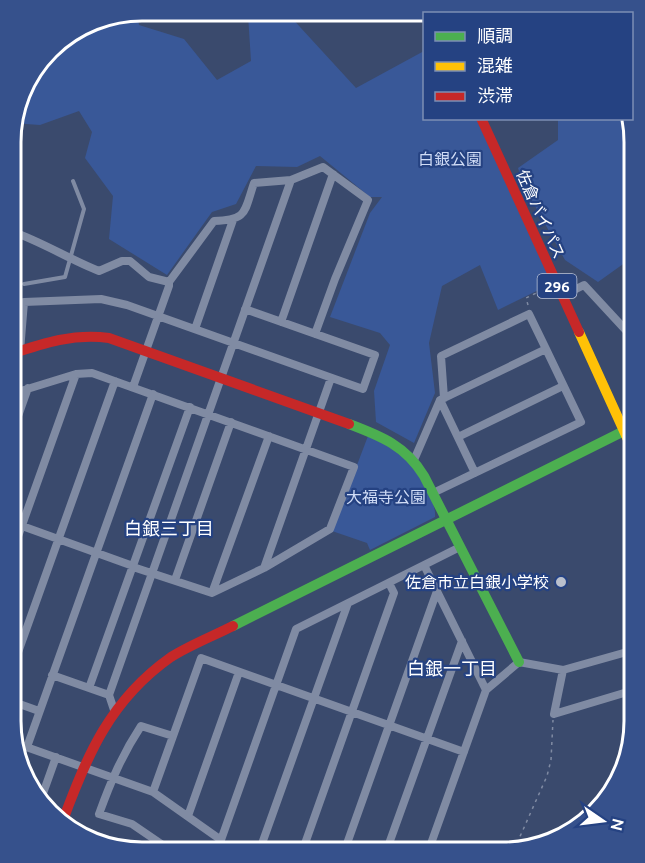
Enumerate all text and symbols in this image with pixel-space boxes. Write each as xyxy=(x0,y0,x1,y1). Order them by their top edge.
legend xyxy=(423,12,633,120)
text: 順調 xyxy=(477,25,513,45)
text: 混雑 xyxy=(477,55,513,75)
text: 渋滞 xyxy=(477,85,513,105)
park label: 白銀公園 xyxy=(418,150,482,168)
street label: 佐倉バイパス xyxy=(513,167,569,261)
road number: 296 xyxy=(538,274,576,298)
park label: 大福寺公園 xyxy=(346,488,426,506)
district label: 白銀三丁目 xyxy=(124,518,214,538)
place label: 佐倉市立白銀小学校 xyxy=(405,573,549,591)
marker: 佐倉市立白銀小学校 xyxy=(554,575,568,589)
district label: 白銀一丁目 xyxy=(407,658,497,678)
north arrow xyxy=(573,791,633,851)
text: N xyxy=(607,817,628,833)

